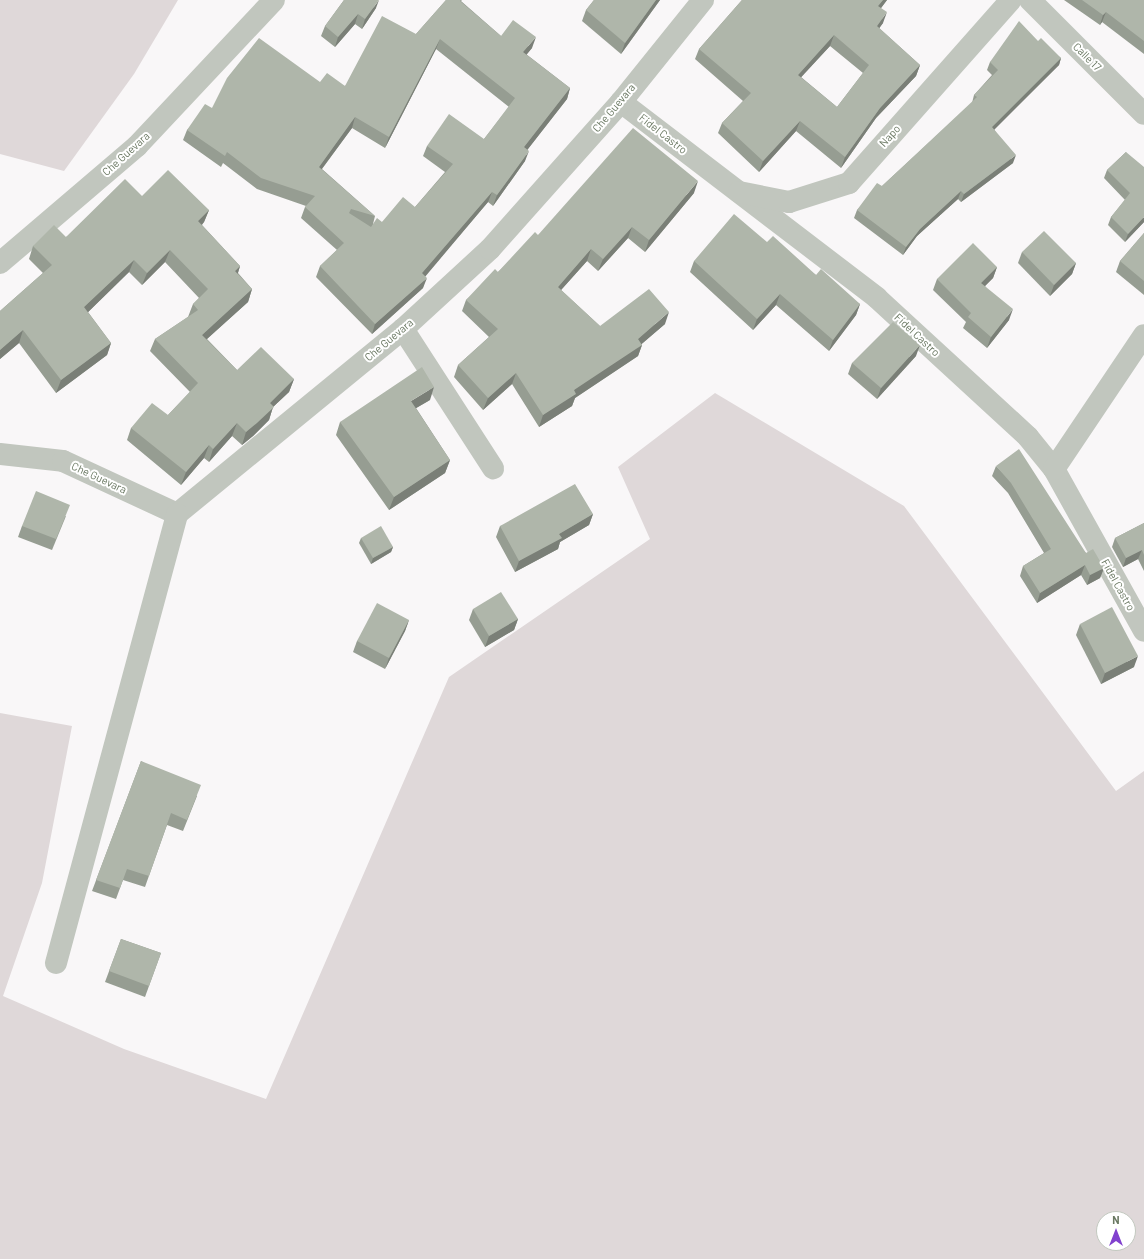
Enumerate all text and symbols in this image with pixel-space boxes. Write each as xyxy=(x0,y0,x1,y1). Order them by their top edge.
street label: Calle 17 xyxy=(1070,40,1104,74)
street label: Che Guevara xyxy=(590,81,638,135)
street label: Fidel Castro xyxy=(636,111,690,157)
street label: Napo xyxy=(877,122,903,150)
street label: Che Guevara xyxy=(100,129,152,179)
street label: Fidel Castro xyxy=(892,311,942,359)
street label: Che Guevara xyxy=(362,316,416,364)
street label: Che Guevara xyxy=(69,459,129,497)
street label: Fidel Castro xyxy=(1098,557,1138,613)
north arrow xyxy=(1096,1211,1136,1251)
text: N xyxy=(1112,1213,1120,1226)

